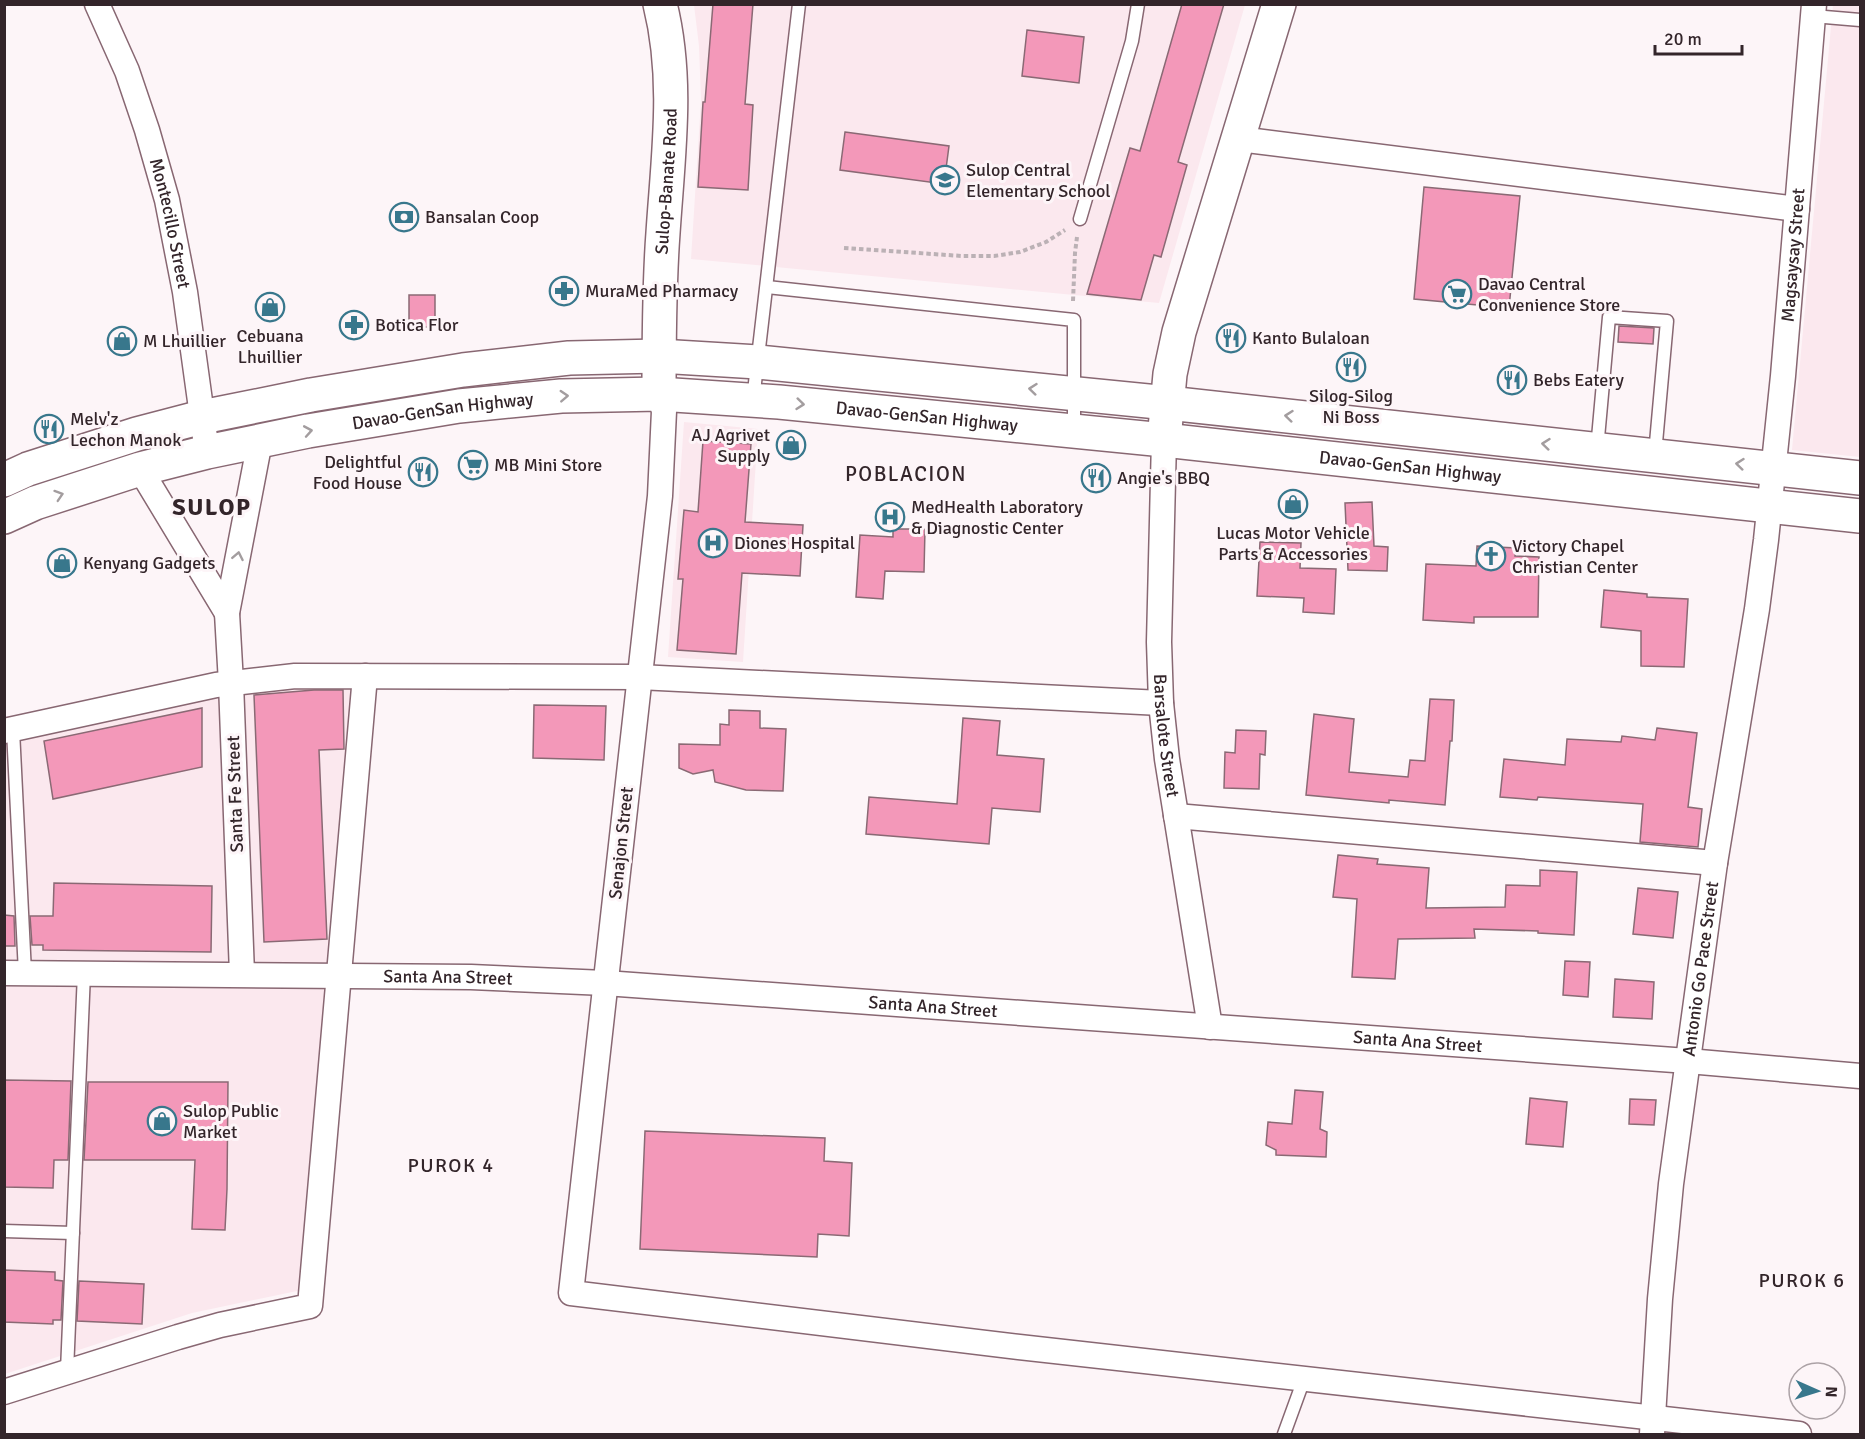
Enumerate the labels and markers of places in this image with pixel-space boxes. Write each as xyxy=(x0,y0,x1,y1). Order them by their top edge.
place label: Sulop Central Elementary School xyxy=(966,159,1111,202)
school or university icon: Sulop Central Elementary School xyxy=(929,164,961,196)
bank icon: Bansalan Coop xyxy=(388,201,420,233)
place label: Bansalan Coop xyxy=(425,206,539,228)
place label: Davao Central Convenience Store xyxy=(1478,273,1620,316)
pharmacy icon: MuraMed Pharmacy xyxy=(548,275,580,307)
supermarket icon: Davao Central Convenience Store xyxy=(1441,278,1473,310)
place label: MuraMed Pharmacy xyxy=(585,280,739,302)
shop icon: Cebuana Lhuillier xyxy=(254,291,286,323)
pharmacy icon: Botica Flor xyxy=(338,309,370,341)
place label: Botica Flor xyxy=(375,314,459,336)
restaurant icon: Kanto Bulaloan xyxy=(1215,322,1247,354)
shop icon: M Lhuillier xyxy=(106,325,138,357)
place label: Cebuana Lhuillier xyxy=(236,325,304,368)
place label: Kanto Bulaloan xyxy=(1252,327,1370,349)
place label: M Lhuillier xyxy=(143,330,226,352)
restaurant icon: Silog-Silog Ni Boss xyxy=(1335,351,1367,383)
restaurant icon: Bebs Eatery xyxy=(1496,364,1528,396)
place label: Bebs Eatery xyxy=(1533,369,1624,391)
place label: Silog-Silog Ni Boss xyxy=(1309,385,1393,428)
place label: Melv'z Lechon Manok xyxy=(70,408,181,451)
restaurant icon: Melv'z Lechon Manok xyxy=(33,413,65,445)
place label: AJ Agrivet Supply xyxy=(691,424,771,467)
shop icon: AJ Agrivet Supply xyxy=(775,429,807,461)
supermarket icon: MB Mini Store xyxy=(457,449,489,481)
place label: Delightful Food House xyxy=(313,451,402,494)
place label: MB Mini Store xyxy=(494,454,602,476)
restaurant icon: Delightful Food House xyxy=(407,456,439,488)
restaurant icon: Angie's BBQ xyxy=(1080,462,1112,494)
place label: Angie's BBQ xyxy=(1117,467,1210,489)
shop icon: Lucas Motor Vehicle Parts & Accessories xyxy=(1277,488,1309,520)
place label: MedHealth Laboratory & Diagnostic Center xyxy=(911,496,1084,539)
hospital icon: MedHealth Laboratory & Diagnostic Center xyxy=(874,501,906,533)
place label: Lucas Motor Vehicle Parts & Accessories xyxy=(1216,522,1370,565)
hospital icon: Diones Hospital xyxy=(697,527,729,559)
place label: Diones Hospital xyxy=(734,532,855,554)
place label: Victory Chapel Christian Center xyxy=(1512,535,1638,578)
church icon: Victory Chapel Christian Center xyxy=(1475,540,1507,572)
shop icon: Kenyang Gadgets xyxy=(46,547,78,579)
place label: Kenyang Gadgets xyxy=(83,552,216,574)
place label: Sulop Public Market xyxy=(183,1100,279,1143)
shop icon: Sulop Public Market xyxy=(146,1105,178,1137)

